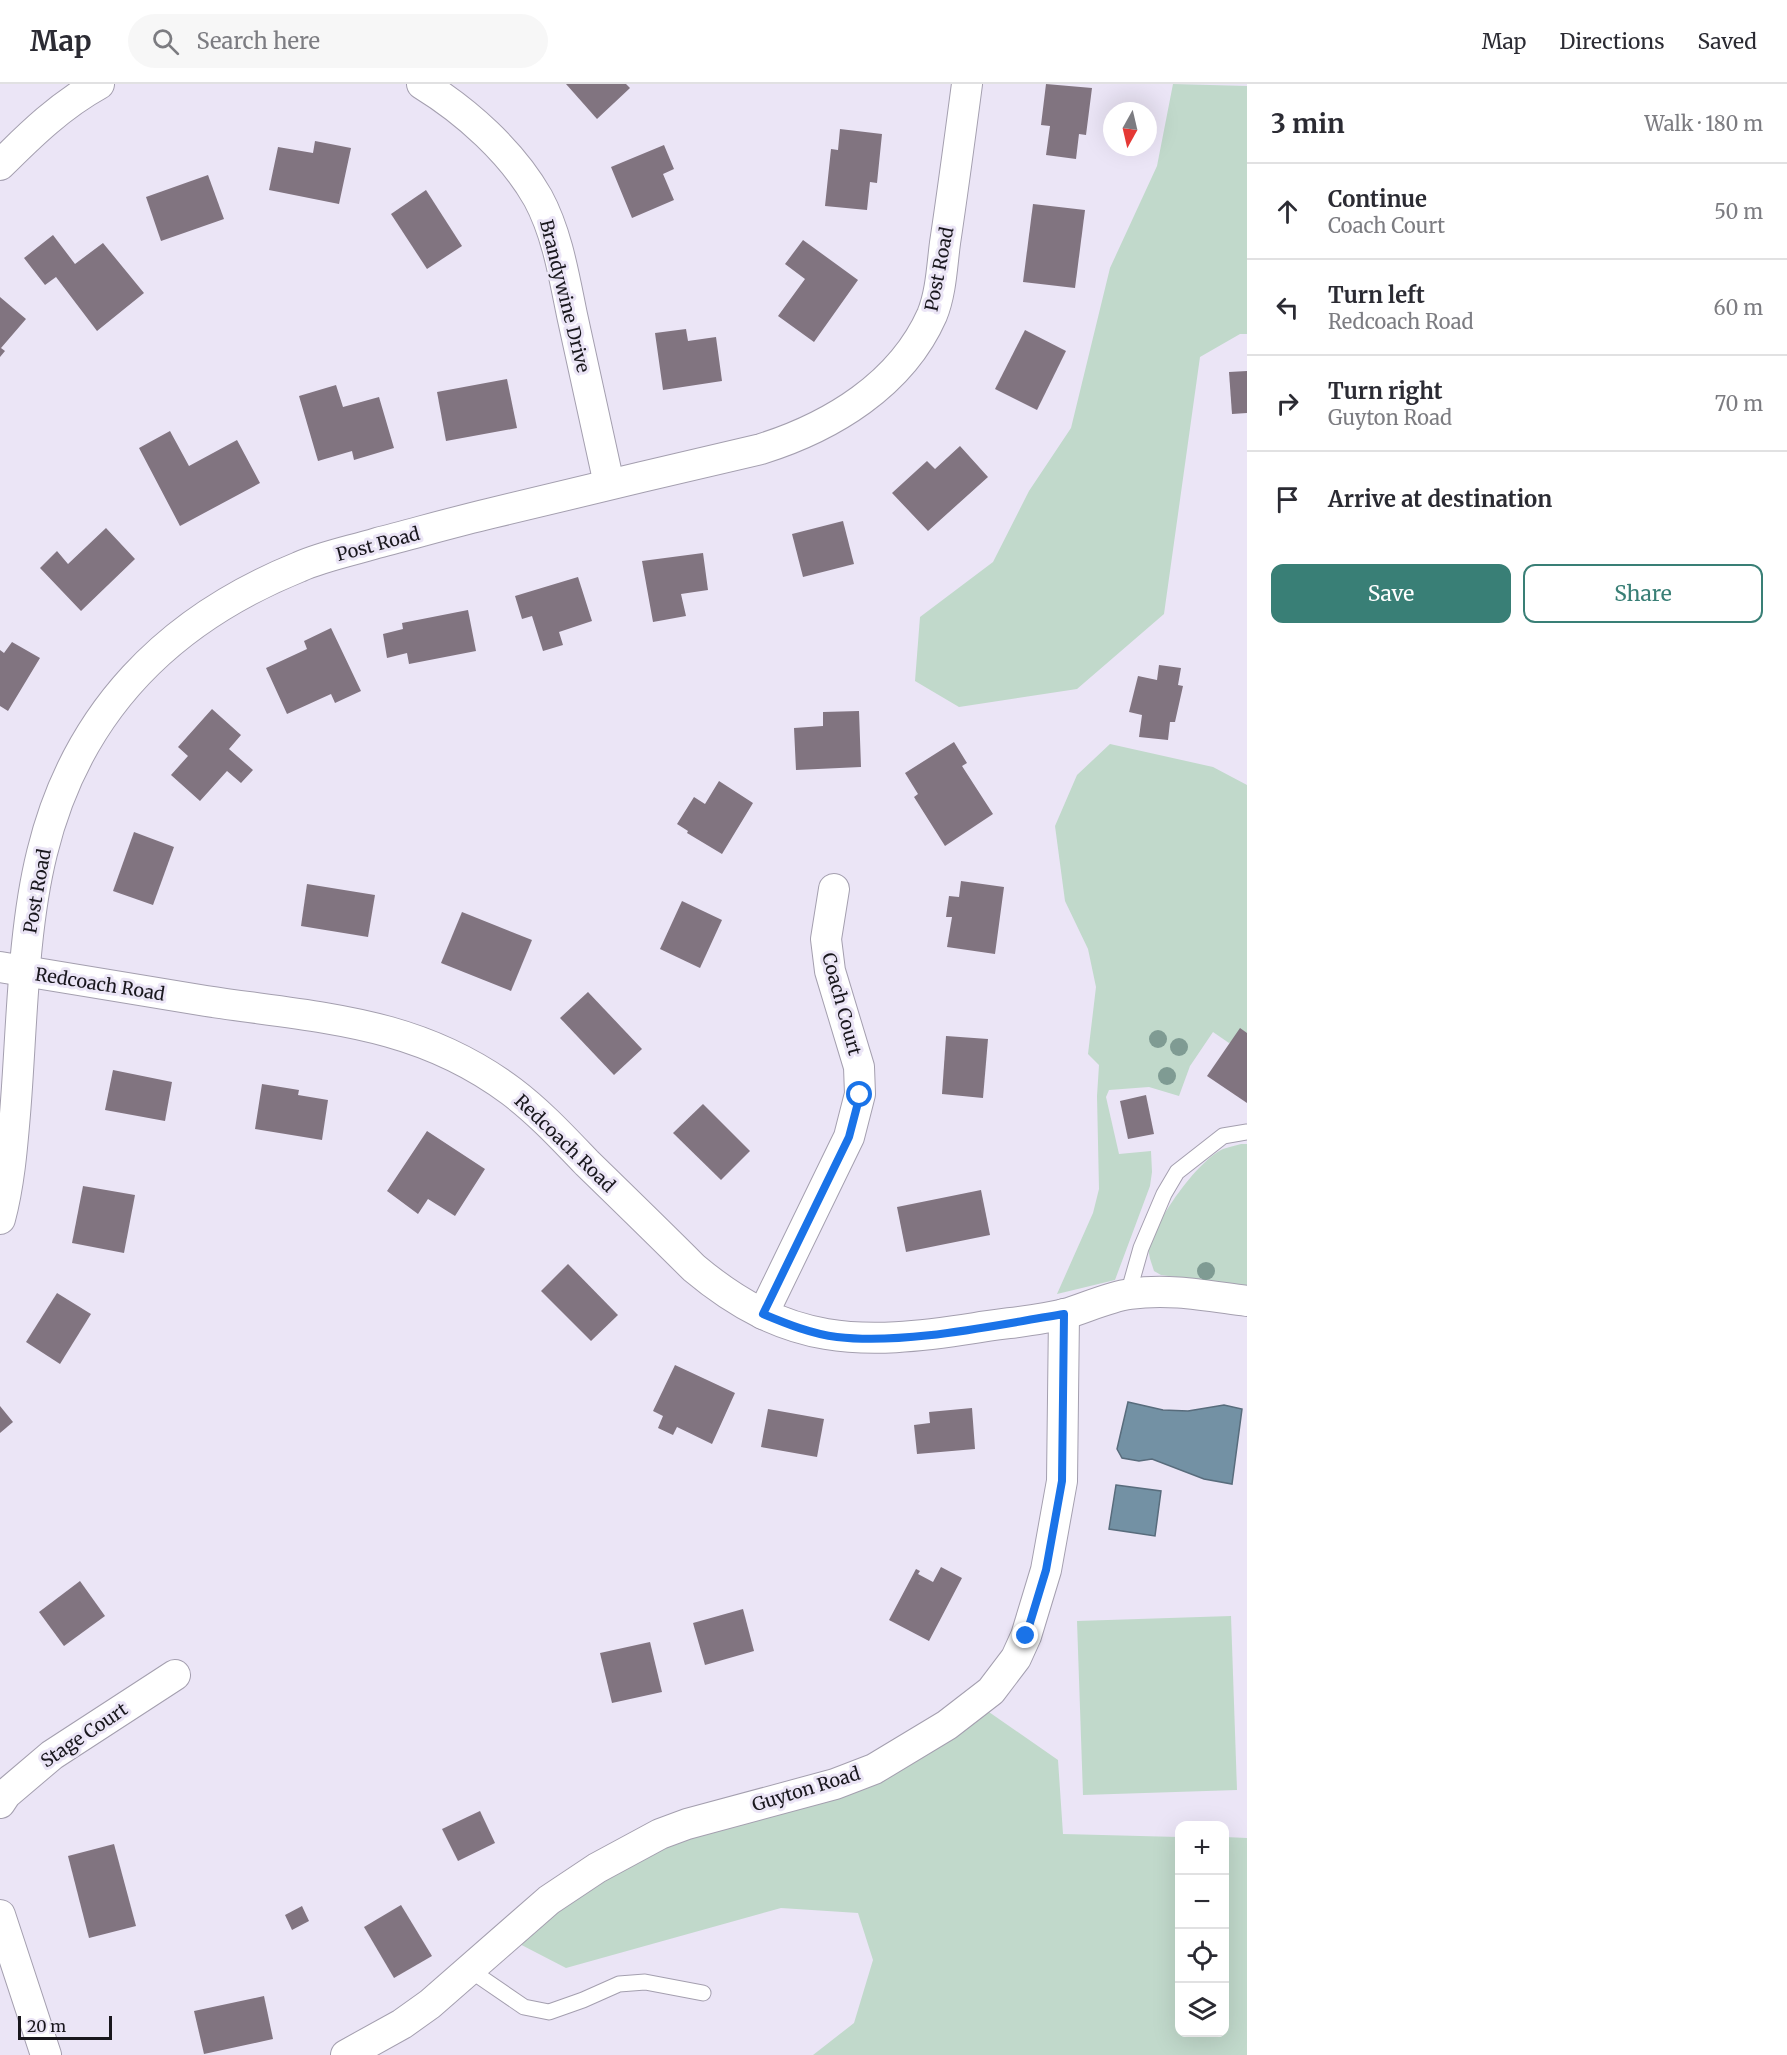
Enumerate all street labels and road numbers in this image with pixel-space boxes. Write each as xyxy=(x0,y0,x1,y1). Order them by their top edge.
street label: Brandywine Drive xyxy=(535,217,595,375)
street label: Post Road xyxy=(920,225,958,313)
street label: Post Road xyxy=(334,522,422,566)
street label: Post Road xyxy=(18,847,56,935)
street label: Coach Court xyxy=(817,950,867,1058)
street label: Redcoach Road xyxy=(33,962,167,1006)
street label: Redcoach Road xyxy=(510,1089,620,1197)
street label: Stage Court xyxy=(36,1697,132,1773)
street label: Guyton Road xyxy=(749,1762,863,1816)

